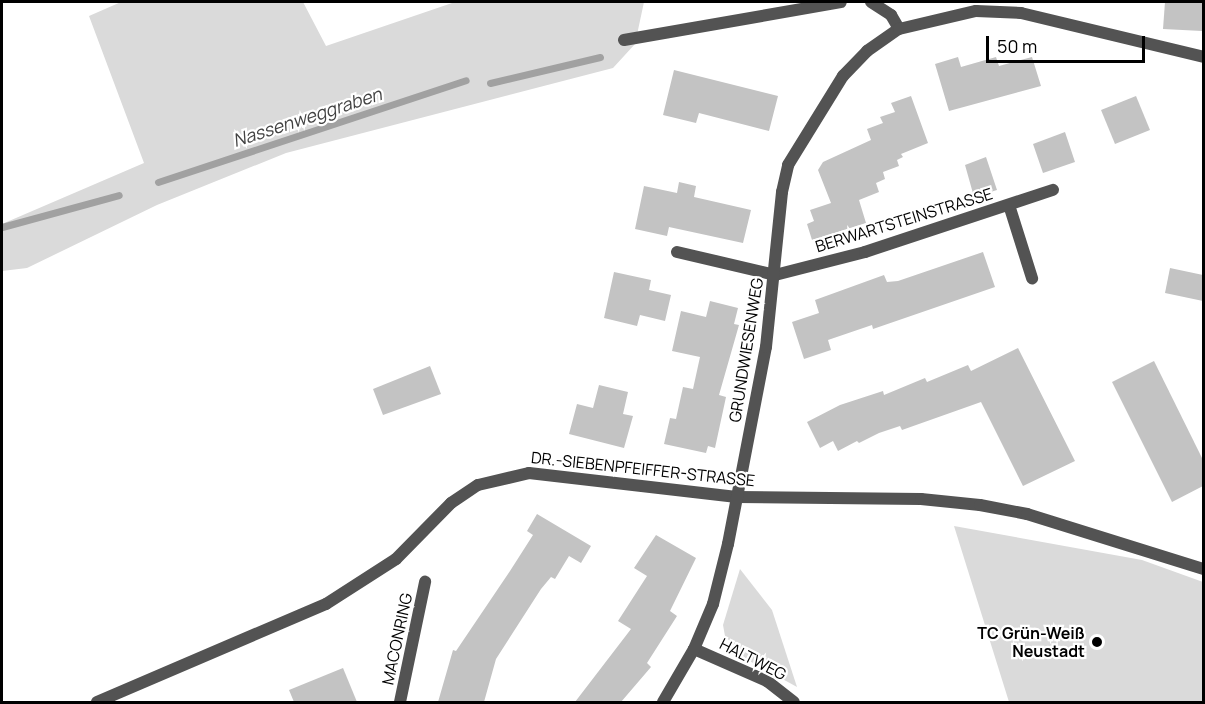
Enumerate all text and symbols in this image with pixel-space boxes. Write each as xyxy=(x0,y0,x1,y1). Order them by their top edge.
scale bar xyxy=(989,24,1148,62)
text: 50 m xyxy=(997,34,1037,58)
water label: Nassenweggraben xyxy=(230,83,384,151)
street label: BERWARTSTEINSTRASSE xyxy=(813,184,995,256)
street label: GRUNDWIESENWEG xyxy=(725,276,767,424)
street label: DR.-SIEBENPFEIFFER-STRASSE xyxy=(530,448,756,490)
street label: MACONRING xyxy=(378,591,416,687)
place label: TC Grün-Weiß Neustadt xyxy=(977,623,1085,661)
street label: HALTWEG xyxy=(717,634,789,684)
marker: TC Grün-Weiß Neustadt xyxy=(1090,635,1104,649)

